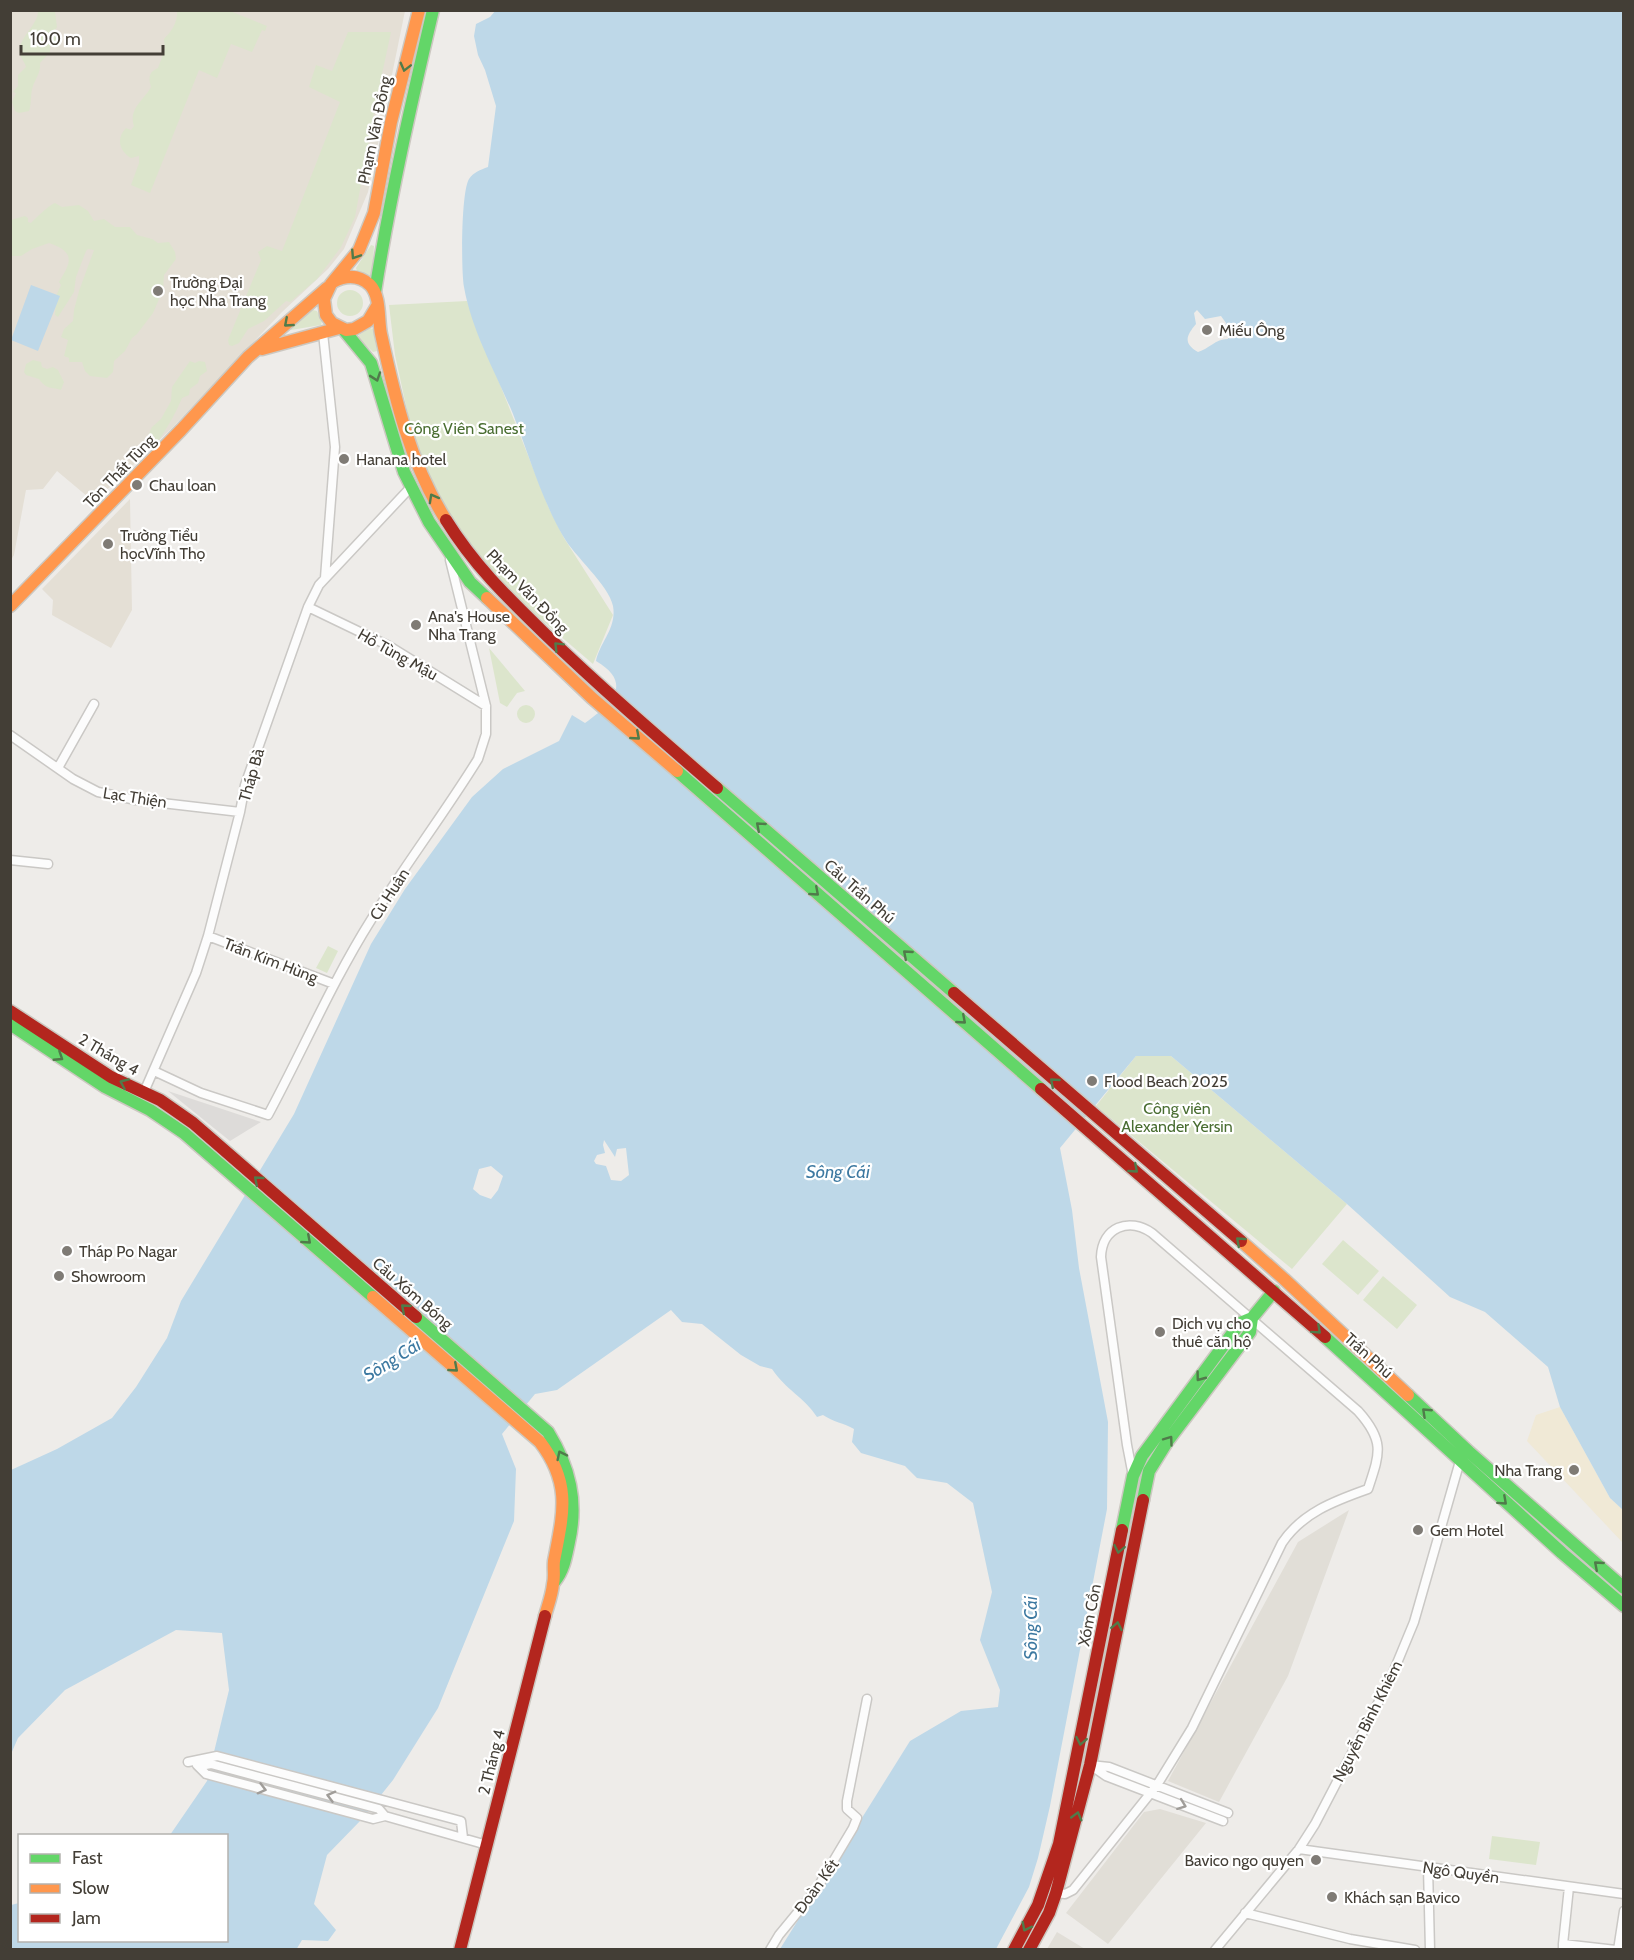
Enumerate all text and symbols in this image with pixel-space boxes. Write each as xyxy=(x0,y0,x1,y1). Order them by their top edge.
scale bar xyxy=(21,18,164,56)
text: 100 m xyxy=(30,28,81,50)
one-way arrow xyxy=(399,62,412,72)
street label: Phạm Văn Đồng xyxy=(354,73,395,186)
one-way arrow xyxy=(352,248,363,259)
place label: Trường Đại học Nha Trang xyxy=(170,273,267,310)
marker: Trường Đại học Nha Trang xyxy=(151,284,165,298)
one-way arrow xyxy=(284,316,295,327)
place label: Miếu Ông xyxy=(1219,321,1286,340)
marker: Miếu Ông xyxy=(1200,323,1214,337)
one-way arrow xyxy=(368,371,381,382)
park label: Công Viên Sanest xyxy=(404,419,524,438)
street label: Tôn Thất Tùng xyxy=(80,430,160,512)
place label: Hanana hotel xyxy=(356,450,447,469)
marker: Hanana hotel xyxy=(337,452,351,466)
place label: Chau loan xyxy=(149,476,216,495)
marker: Chau loan xyxy=(130,478,144,492)
one-way arrow xyxy=(429,494,440,504)
place label: Trường Tiểu họcVĩnh Thọ xyxy=(120,526,206,563)
marker: Trường Tiểu họcVĩnh Thọ xyxy=(101,537,115,551)
street label: Phạm Văn Đồng xyxy=(483,545,573,638)
place label: Ana's House Nha Trang xyxy=(428,607,510,644)
marker: Ana's House Nha Trang xyxy=(409,618,423,632)
street label: Hồ Tùng Mậu xyxy=(354,625,441,684)
one-way arrow xyxy=(555,642,566,653)
one-way arrow xyxy=(629,729,640,740)
street label: Tháp Bà xyxy=(235,746,268,804)
street label: Lạc Thiện xyxy=(102,783,168,812)
one-way arrow xyxy=(756,822,767,833)
street label: Cầu Trần Phú xyxy=(820,855,899,927)
street label: Cù Huân xyxy=(366,865,413,924)
one-way arrow xyxy=(808,885,819,896)
street label: Trần Kim Hùng xyxy=(221,934,321,987)
one-way arrow xyxy=(903,950,914,961)
one-way arrow xyxy=(955,1013,966,1024)
street label: 2 Tháng 4 xyxy=(75,1030,142,1079)
one-way arrow xyxy=(53,1049,64,1060)
place label: Flood Beach 2025 xyxy=(1104,1072,1228,1091)
marker: Flood Beach 2025 xyxy=(1085,1074,1099,1088)
one-way arrow xyxy=(120,1078,131,1090)
one-way arrow xyxy=(1050,1078,1061,1089)
park label: Công viên Alexander Yersin xyxy=(1121,1099,1233,1136)
water label: Sông Cái xyxy=(806,1161,871,1183)
one-way arrow xyxy=(1127,1162,1138,1173)
one-way arrow xyxy=(254,1176,265,1187)
one-way arrow xyxy=(301,1233,311,1244)
one-way arrow xyxy=(1236,1237,1247,1248)
place label: Tháp Po Nagar xyxy=(79,1242,178,1261)
marker: Tháp Po Nagar xyxy=(60,1244,74,1258)
street label: Cầu Xóm Bóng xyxy=(369,1253,457,1334)
place label: Showroom xyxy=(71,1267,146,1286)
marker: Showroom xyxy=(52,1269,66,1283)
one-way arrow xyxy=(401,1304,412,1315)
place label: Dịch vụ cho thuê căn hộ xyxy=(1172,1314,1251,1351)
one-way arrow xyxy=(1310,1323,1321,1334)
marker: Dịch vụ cho thuê căn hộ xyxy=(1153,1325,1167,1339)
street label: Trần Phú xyxy=(1341,1329,1397,1382)
water label: Sông Cái xyxy=(359,1333,426,1386)
one-way arrow xyxy=(448,1361,458,1372)
one-way arrow xyxy=(1196,1370,1207,1381)
one-way arrow xyxy=(1422,1408,1433,1419)
one-way arrow xyxy=(1161,1435,1172,1446)
one-way arrow xyxy=(557,1450,569,1461)
place label: Nha Trang xyxy=(1494,1461,1563,1480)
marker: Nha Trang xyxy=(1567,1463,1581,1477)
one-way arrow xyxy=(1497,1494,1507,1505)
place label: Gem Hotel xyxy=(1430,1521,1504,1540)
marker: Gem Hotel xyxy=(1411,1523,1425,1537)
one-way arrow xyxy=(1113,1544,1126,1554)
one-way arrow xyxy=(1594,1561,1605,1572)
street label: Xóm Cồn xyxy=(1074,1582,1105,1648)
water label: Sông Cái xyxy=(1020,1595,1042,1660)
one-way arrow xyxy=(1110,1621,1123,1631)
street label: Nguyễn Bình Khiêm xyxy=(1329,1657,1406,1785)
street label: 2 Tháng 4 xyxy=(474,1728,509,1797)
one-way arrow xyxy=(1075,1735,1088,1745)
one-way arrow xyxy=(257,1782,267,1794)
one-way arrow xyxy=(326,1791,336,1804)
one-way arrow xyxy=(1176,1798,1187,1810)
one-way arrow xyxy=(1069,1811,1082,1821)
legend xyxy=(18,1834,228,1942)
text: Fast xyxy=(72,1847,103,1869)
place label: Bavico ngo quyen xyxy=(1185,1851,1304,1870)
marker: Bavico ngo quyen xyxy=(1309,1853,1323,1867)
street label: Đoàn Kết xyxy=(790,1855,843,1917)
street label: Ngô Quyền xyxy=(1421,1858,1500,1887)
text: Slow xyxy=(72,1877,109,1899)
place label: Khách sạn Bavico xyxy=(1344,1888,1460,1907)
marker: Khách sạn Bavico xyxy=(1325,1890,1339,1904)
text: Jam xyxy=(71,1907,101,1929)
one-way arrow xyxy=(1022,1921,1034,1932)

